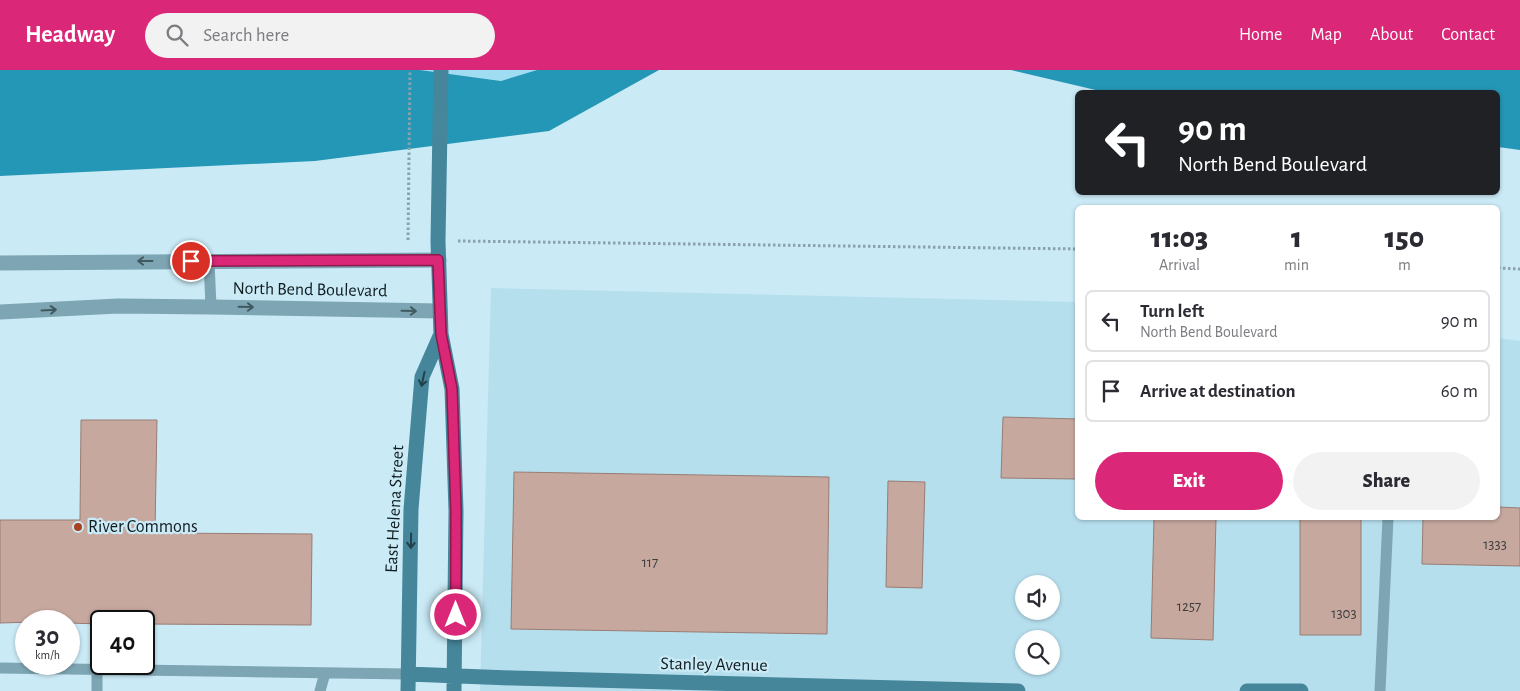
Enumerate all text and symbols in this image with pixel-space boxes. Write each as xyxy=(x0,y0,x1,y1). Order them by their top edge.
search box xyxy=(145,13,495,58)
icon: search xyxy=(163,21,191,49)
text: Headway xyxy=(25,23,115,47)
text: Search here xyxy=(203,26,289,45)
text: Home xyxy=(1239,26,1282,44)
text: Map xyxy=(1310,26,1342,44)
text: About xyxy=(1370,26,1413,44)
text: Contact xyxy=(1441,26,1495,44)
icon: left xyxy=(1095,110,1160,175)
text: 90 m xyxy=(1178,112,1247,147)
text: North Bend Boulevard xyxy=(1178,153,1367,175)
text: 11:03 xyxy=(1151,223,1208,253)
text: 1 xyxy=(1291,223,1302,253)
text: 150 xyxy=(1385,223,1424,253)
pin xyxy=(170,240,212,282)
icon: arrive xyxy=(177,247,205,275)
one-way arrow xyxy=(137,256,154,266)
text: Arrival xyxy=(1159,257,1200,273)
text: min xyxy=(1284,257,1309,273)
text: m xyxy=(1398,257,1411,273)
street label: North Bend Boulevard xyxy=(233,280,387,300)
text: Turn left xyxy=(1140,302,1204,321)
one-way arrow xyxy=(238,303,254,312)
one-way arrow xyxy=(40,305,56,314)
one-way arrow xyxy=(400,306,416,316)
icon: left xyxy=(1097,307,1125,335)
text: 90 m xyxy=(1441,312,1478,331)
text: North Bend Boulevard xyxy=(1140,324,1278,340)
one-way arrow xyxy=(418,370,427,386)
icon: arrive xyxy=(1097,377,1125,405)
text: Arrive at destination xyxy=(1140,382,1296,401)
text: 60 m xyxy=(1441,382,1478,401)
street label: East Helena Street xyxy=(383,444,407,573)
button: Exit xyxy=(1095,452,1283,510)
button: Share xyxy=(1293,452,1480,510)
place label: River Commons xyxy=(88,518,198,536)
marker: River Commons xyxy=(72,521,84,533)
one-way arrow xyxy=(406,532,416,548)
house number: 1333 xyxy=(1483,537,1507,552)
house number: 117 xyxy=(642,555,658,570)
map controls xyxy=(1015,575,1060,675)
button: sound xyxy=(1015,575,1060,620)
position arrow xyxy=(429,588,481,640)
house number: 1257 xyxy=(1177,599,1201,614)
house number: 1303 xyxy=(1331,606,1357,621)
speed limit sign: 40 xyxy=(90,610,155,675)
text: 30 xyxy=(36,624,59,649)
button: search xyxy=(1015,630,1060,675)
text: km/h xyxy=(35,649,60,661)
street label: Stanley Avenue xyxy=(660,655,768,675)

